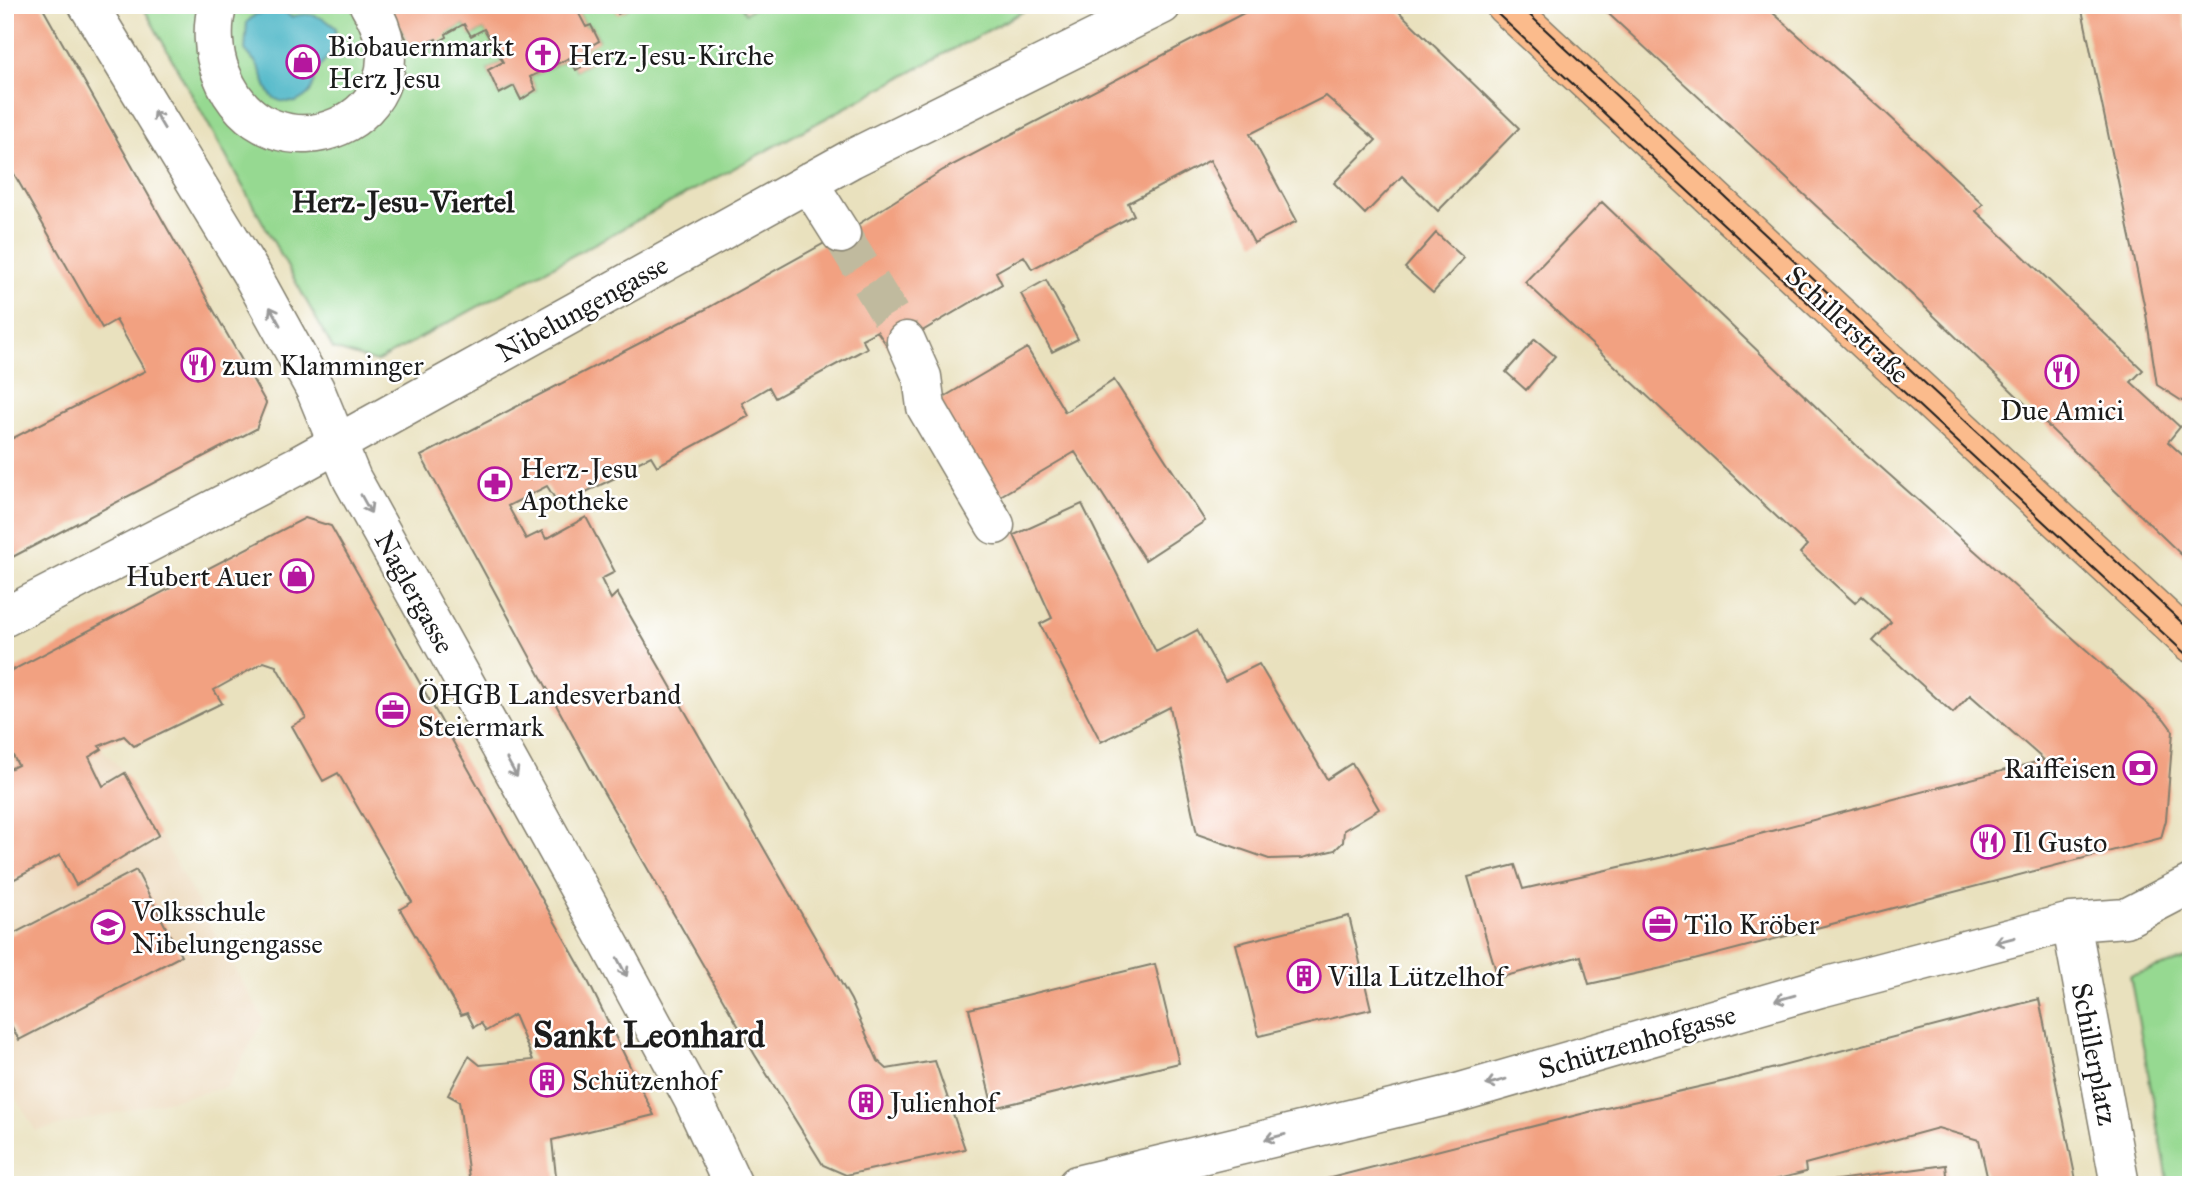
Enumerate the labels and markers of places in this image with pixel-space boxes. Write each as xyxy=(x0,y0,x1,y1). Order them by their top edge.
place label: Biobauernmarkt Herz Jesu xyxy=(328,29,514,96)
church icon: Herz-Jesu-Kirche xyxy=(524,36,562,74)
place label: Herz-Jesu-Kirche xyxy=(568,38,775,73)
shop icon: Biobauernmarkt Herz Jesu xyxy=(284,43,322,81)
restaurant icon: zum Klamminger xyxy=(179,346,217,384)
place label: zum Klamminger xyxy=(222,348,424,383)
restaurant icon: Due Amici xyxy=(2043,353,2081,391)
place label: Due Amici xyxy=(2000,393,2124,428)
place label: Herz-Jesu Apotheke xyxy=(519,451,638,518)
pharmacy icon: Herz-Jesu Apotheke xyxy=(476,465,514,503)
shop icon: Hubert Auer xyxy=(278,557,316,595)
place label: Hubert Auer xyxy=(126,559,272,594)
place label: ÖHGB Landesverband Steiermark xyxy=(418,677,681,744)
office icon: ÖHGB Landesverband Steiermark xyxy=(374,691,412,729)
bank icon: Raiffeisen xyxy=(2121,749,2159,787)
place label: Raiffeisen xyxy=(2004,751,2116,786)
restaurant icon: Il Gusto xyxy=(1969,823,2007,861)
place label: Il Gusto xyxy=(2012,825,2107,860)
place label: Volksschule Nibelungengasse xyxy=(131,894,323,961)
office icon: Tilo Kröber xyxy=(1641,905,1679,943)
place label: Tilo Kröber xyxy=(1684,907,1819,942)
school or university icon: Volksschule Nibelungengasse xyxy=(89,908,127,946)
building icon: Villa Lützelhof xyxy=(1285,957,1323,995)
place label: Villa Lützelhof xyxy=(1327,959,1510,994)
building icon: Schützenhof xyxy=(528,1061,566,1099)
place label: Schützenhof xyxy=(572,1063,724,1098)
building icon: Julienhof xyxy=(847,1083,885,1121)
place label: Julienhof xyxy=(887,1085,1001,1120)

